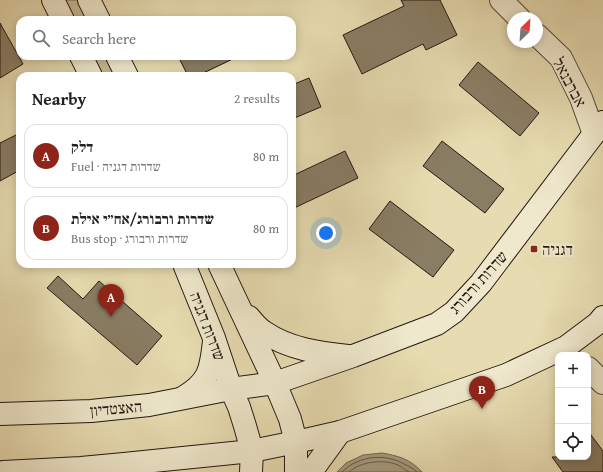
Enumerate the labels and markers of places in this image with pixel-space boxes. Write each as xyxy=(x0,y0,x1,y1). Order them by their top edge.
place label: דגניה xyxy=(542,237,573,261)
marker: דגניה xyxy=(529,244,539,254)
pin: A xyxy=(98,284,124,317)
pin: B xyxy=(469,376,495,409)

